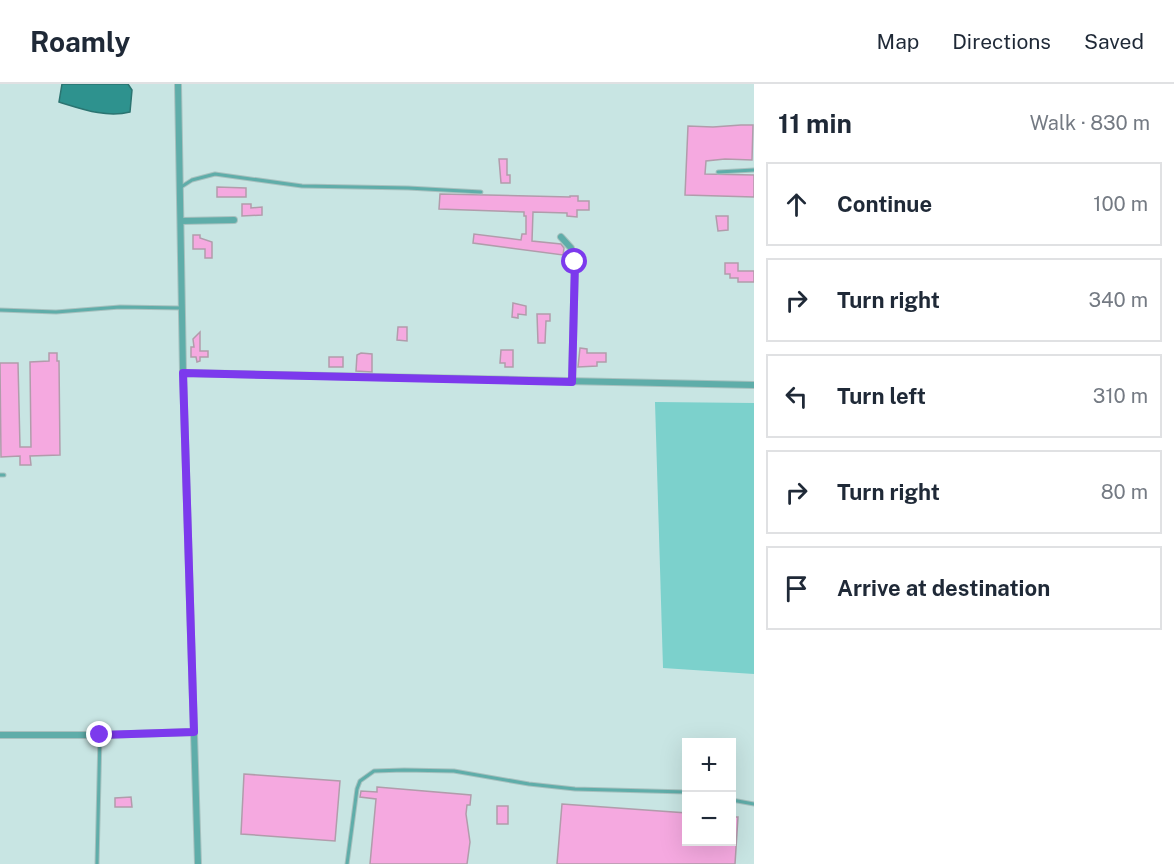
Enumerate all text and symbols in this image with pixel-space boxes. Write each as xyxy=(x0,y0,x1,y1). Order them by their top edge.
text: Roamly xyxy=(30,25,130,58)
text: Map xyxy=(877,29,919,54)
text: Directions xyxy=(952,29,1051,54)
text: Saved xyxy=(1084,29,1144,54)
text: 11 min xyxy=(778,108,852,139)
text: Walk · 830 m xyxy=(1030,111,1150,135)
icon: ahead xyxy=(780,188,813,221)
text: Continue xyxy=(837,191,932,217)
text: 100 m xyxy=(1093,192,1148,216)
route start xyxy=(561,248,587,274)
icon: right xyxy=(780,284,813,317)
text: Turn right xyxy=(837,287,940,313)
text: 340 m xyxy=(1088,288,1148,312)
icon: left xyxy=(780,380,813,413)
text: Turn left xyxy=(837,383,926,409)
text: 310 m xyxy=(1093,384,1148,408)
icon: right xyxy=(780,476,813,509)
text: Turn right xyxy=(837,479,940,505)
text: 80 m xyxy=(1101,480,1148,504)
icon: arrive xyxy=(780,572,813,605)
text: Arrive at destination xyxy=(837,575,1050,601)
route end xyxy=(86,721,112,747)
map controls xyxy=(682,738,736,846)
button: + xyxy=(682,738,736,792)
button: − xyxy=(682,792,736,846)

